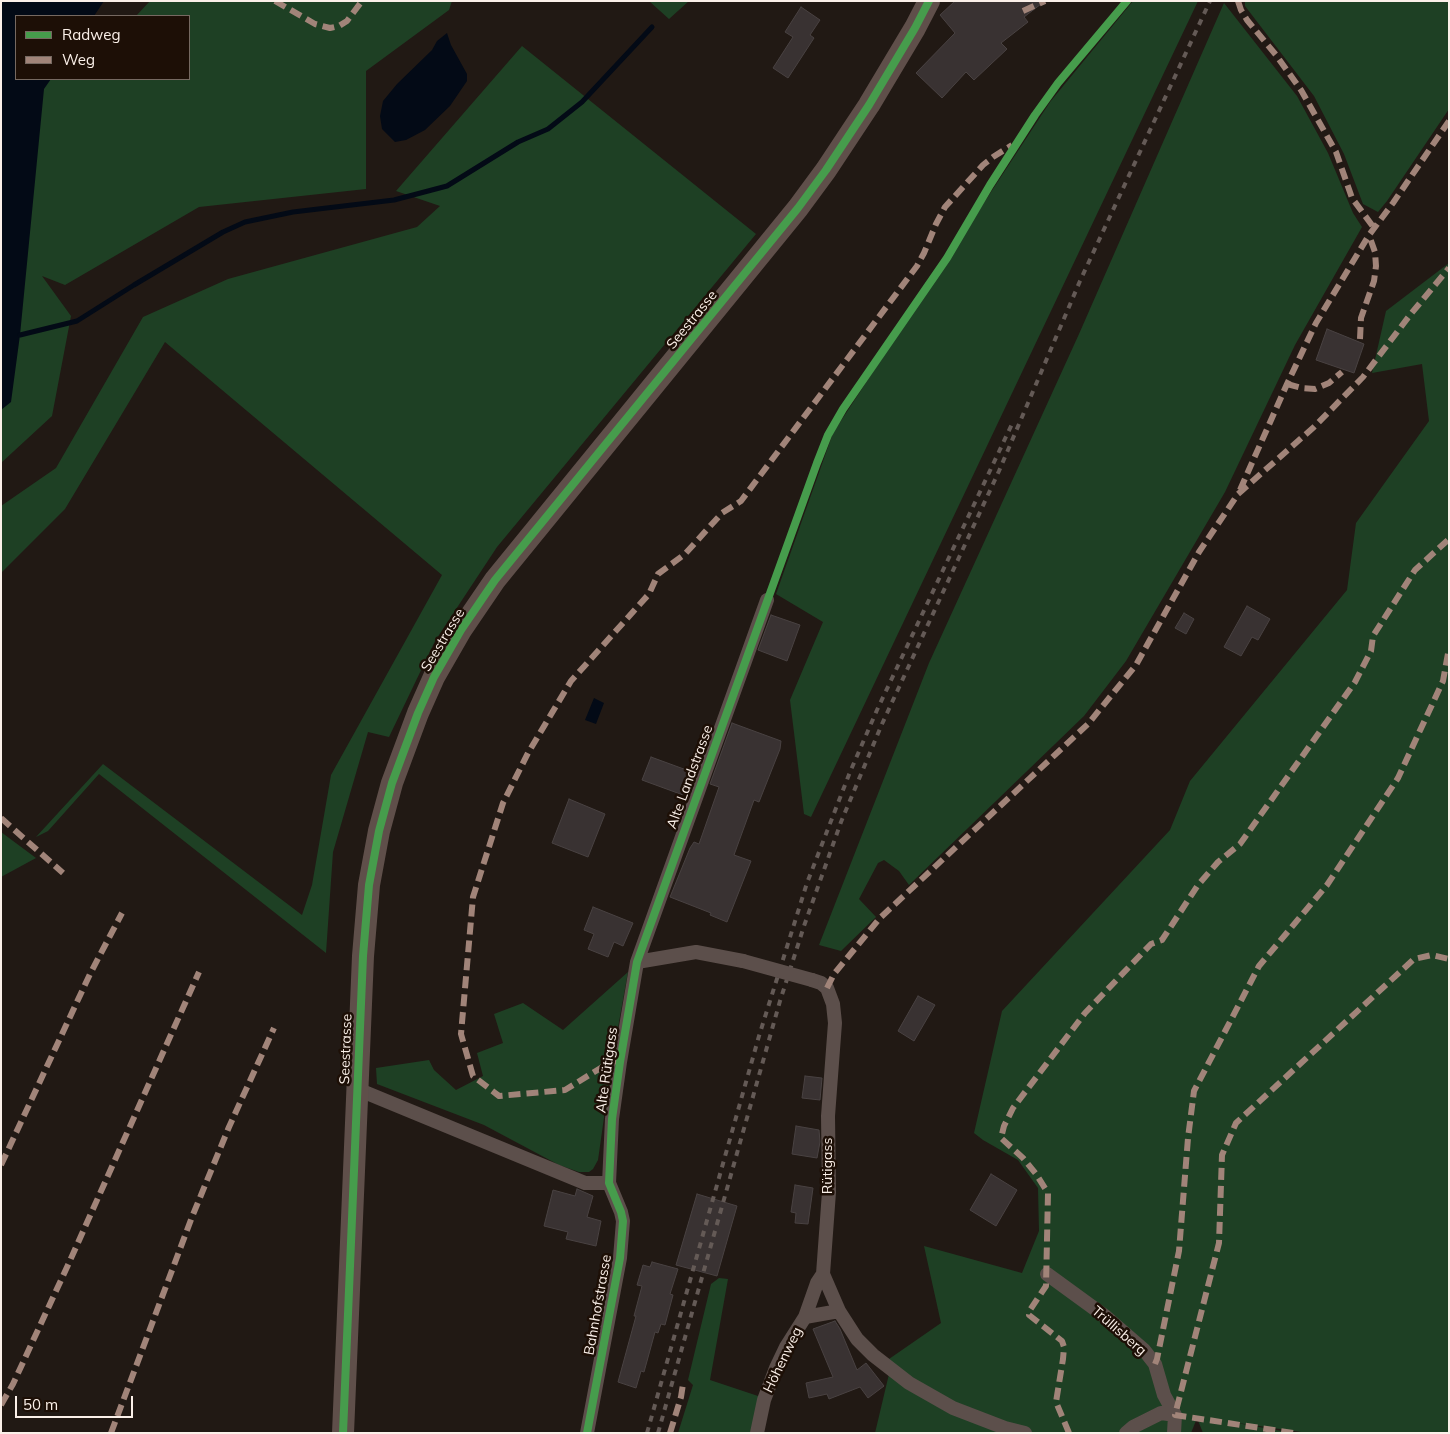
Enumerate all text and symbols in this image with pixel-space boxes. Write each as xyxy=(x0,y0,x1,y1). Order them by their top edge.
legend xyxy=(15,15,190,80)
text: Radweg xyxy=(62,25,120,44)
text: Weg xyxy=(62,50,95,69)
street label: Seestrasse xyxy=(663,287,721,353)
street label: Seestrasse xyxy=(418,605,468,675)
street label: Alte Landstrasse xyxy=(663,723,717,831)
street label: Seestrasse xyxy=(336,1013,356,1085)
street label: Alte Rütigass xyxy=(593,1026,621,1114)
street label: Rütigass xyxy=(820,1138,836,1194)
street label: Bahnhofstrasse xyxy=(581,1253,615,1357)
street label: Trüllisberg xyxy=(1088,1303,1150,1359)
street label: Höhenweg xyxy=(760,1325,806,1395)
scale bar xyxy=(18,1386,135,1418)
text: 50 m xyxy=(23,1395,58,1414)

